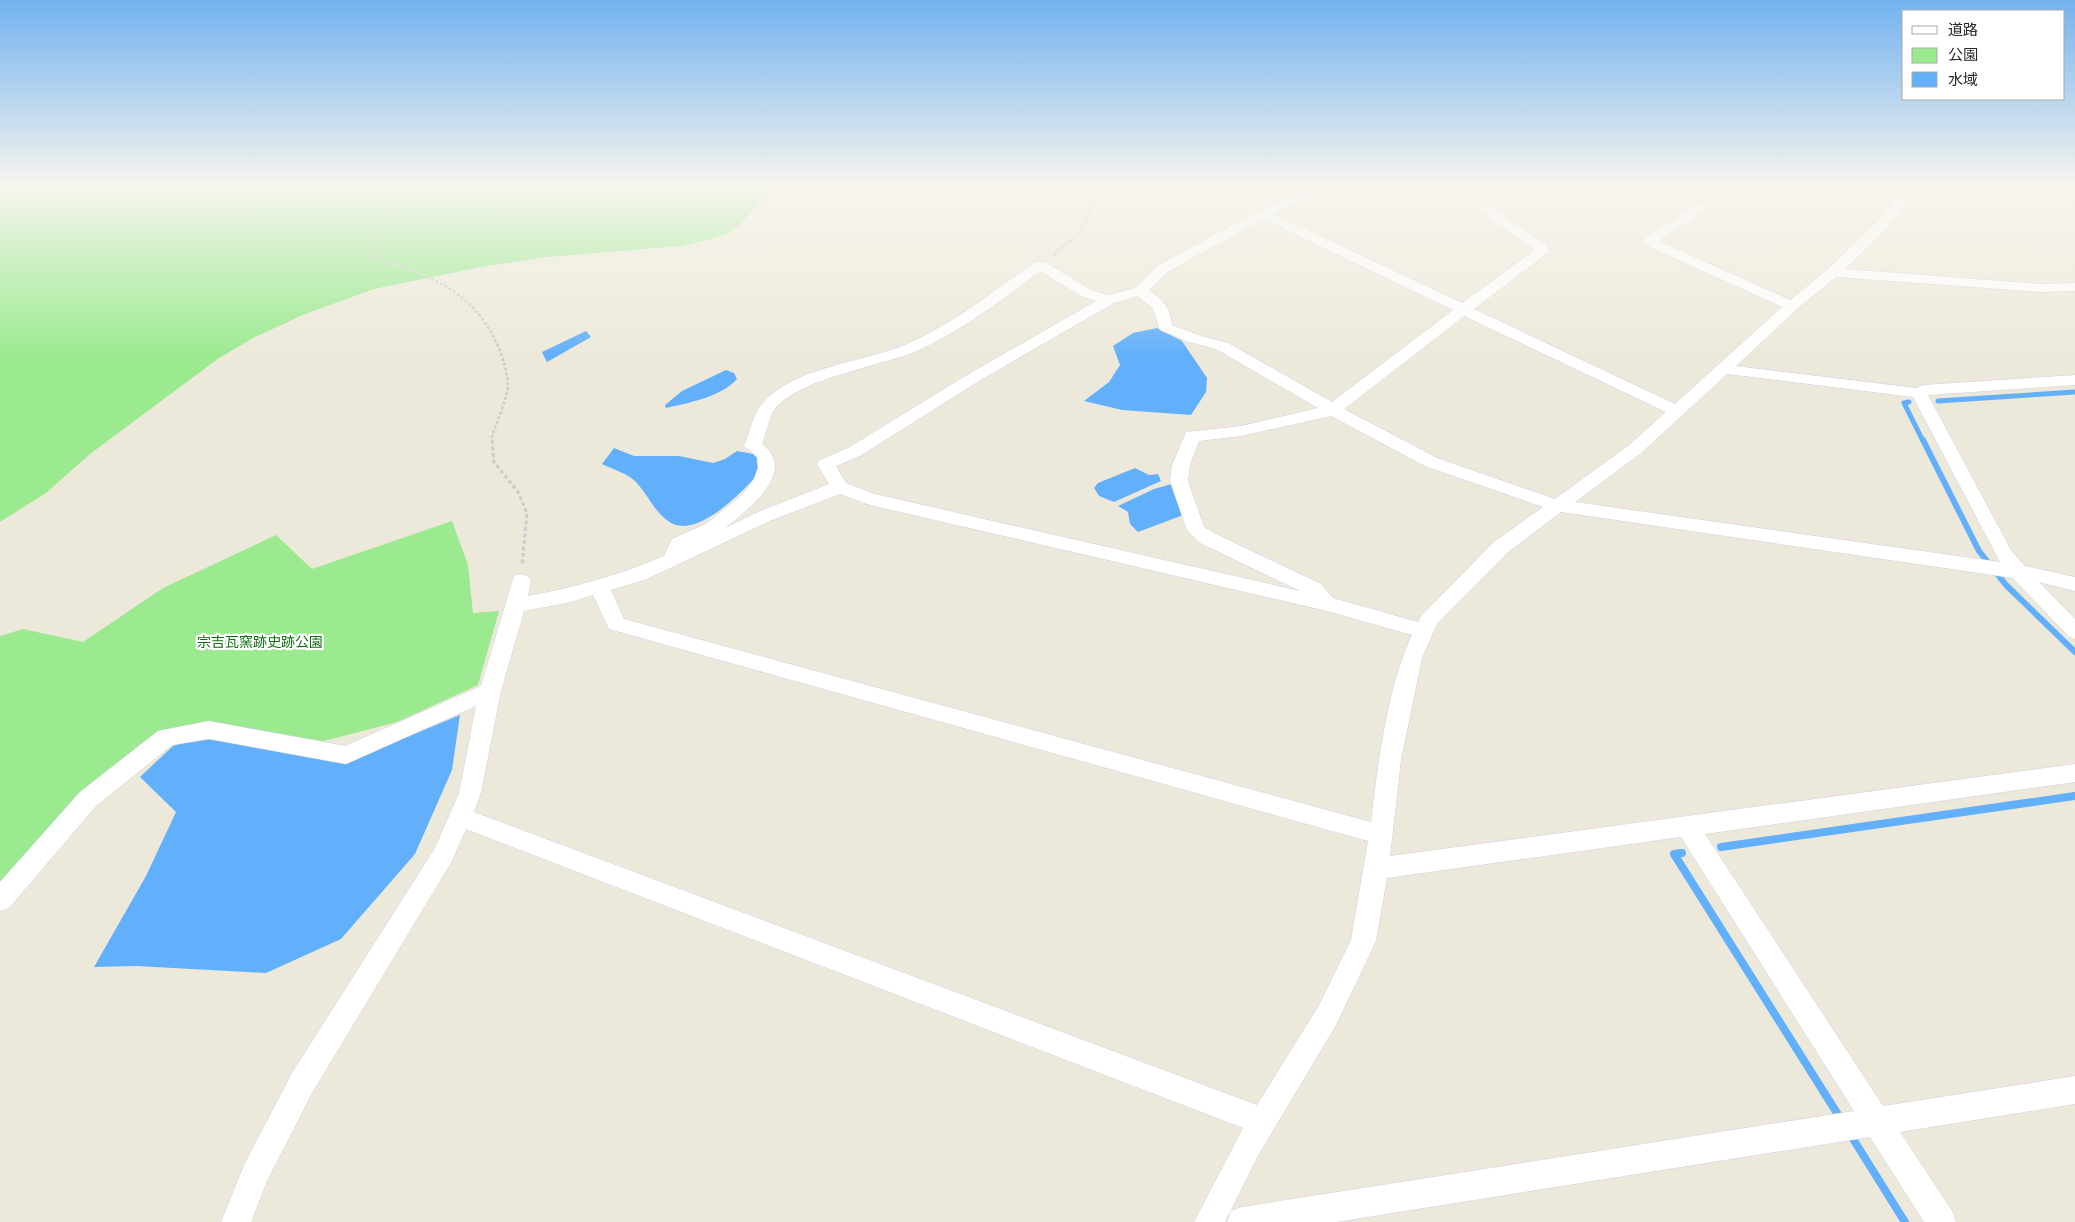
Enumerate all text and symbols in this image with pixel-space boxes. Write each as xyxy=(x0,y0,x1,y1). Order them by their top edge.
legend xyxy=(1902,10,2065,100)
text: 道路 xyxy=(1948,21,1978,39)
text: 公園 xyxy=(1948,46,1978,64)
text: 水域 xyxy=(1948,71,1978,89)
park label: 宗吉瓦窯跡史跡公園 xyxy=(197,634,323,651)

